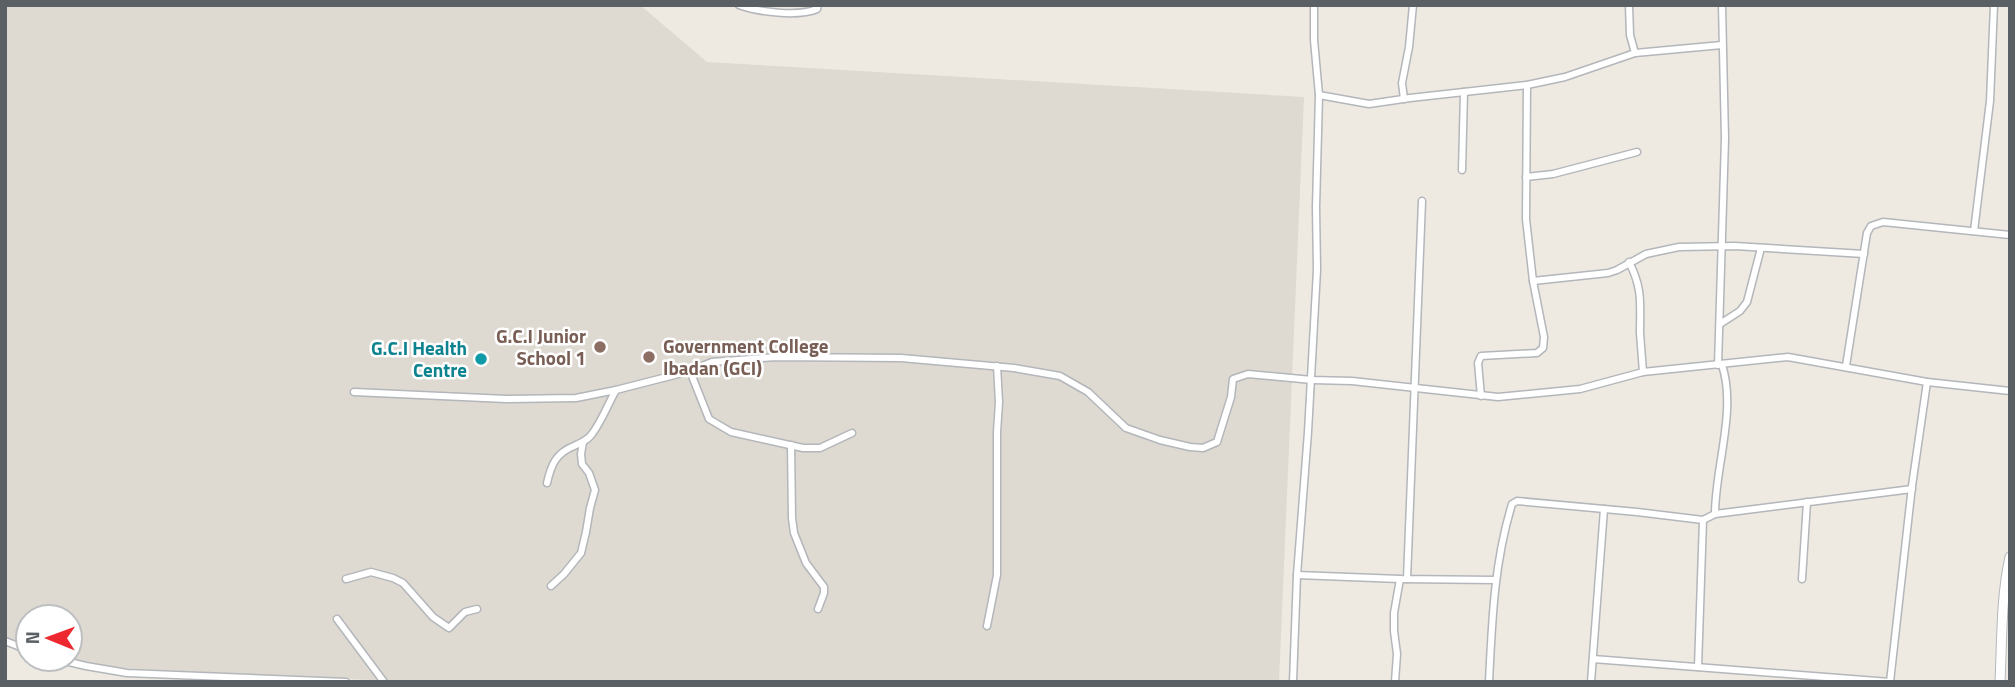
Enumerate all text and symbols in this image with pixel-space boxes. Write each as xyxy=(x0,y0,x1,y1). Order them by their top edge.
place label: G.C.I Junior School 1 xyxy=(496,321,586,372)
place label: Government College Ibadan (GCI) xyxy=(663,331,829,382)
place label: G.C.I Health Centre xyxy=(371,333,467,384)
marker: G.C.I Junior School 1 xyxy=(592,339,608,355)
marker: Government College Ibadan (GCI) xyxy=(641,349,657,365)
marker: G.C.I Health Centre xyxy=(473,351,489,367)
north arrow xyxy=(14,603,84,673)
text: N xyxy=(17,631,46,645)

